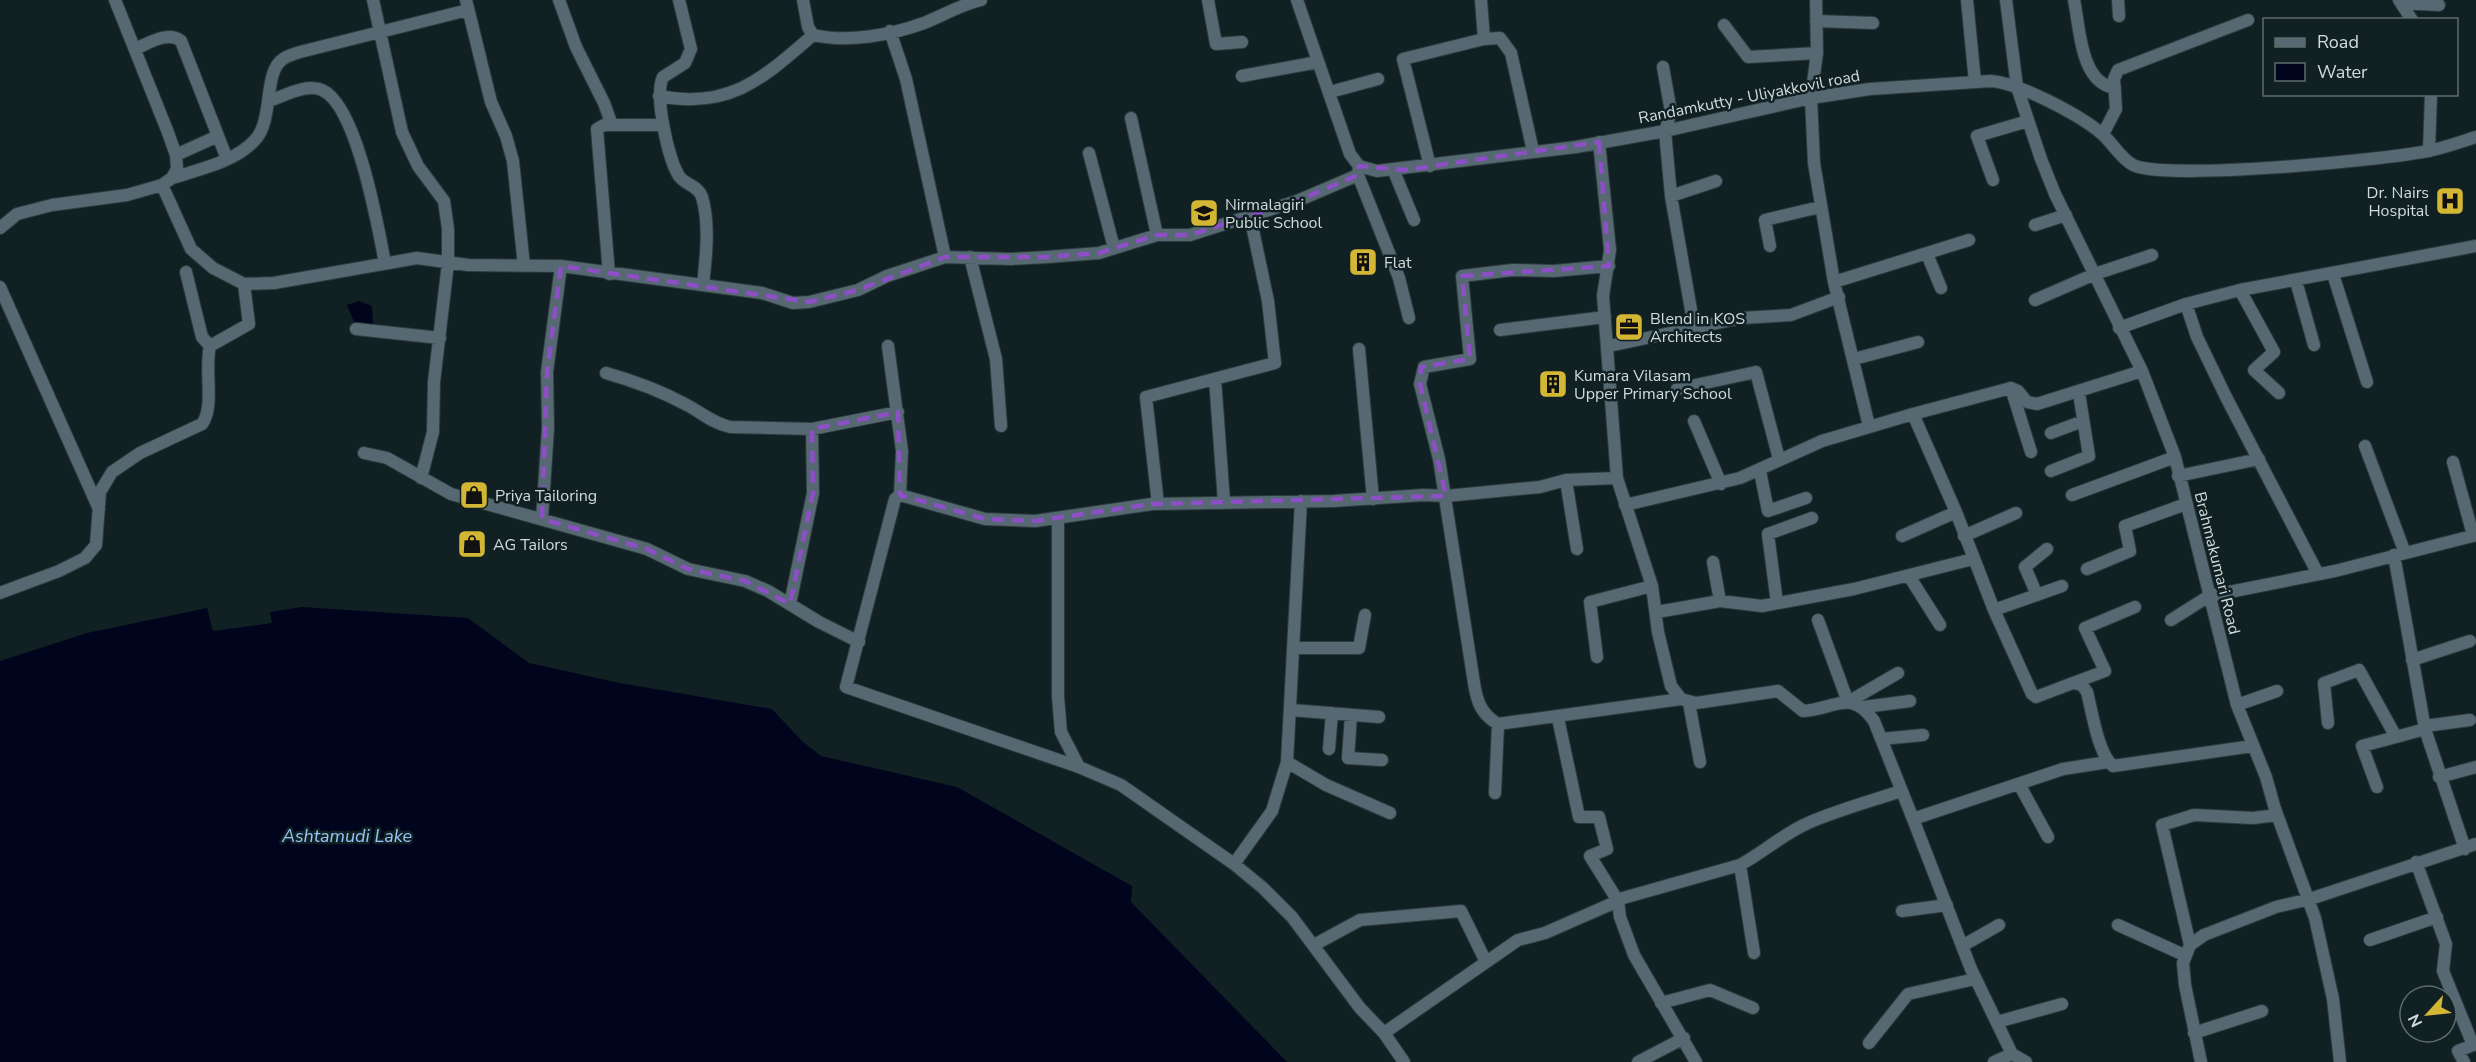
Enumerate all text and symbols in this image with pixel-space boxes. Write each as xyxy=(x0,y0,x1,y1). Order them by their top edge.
legend xyxy=(2263,18,2458,96)
text: Road xyxy=(2317,30,2359,54)
text: Water xyxy=(2317,60,2368,84)
street label: Randamkutty - Uliyakkovil road xyxy=(1636,65,1862,129)
place label: Dr. Nairs Hospital xyxy=(2367,182,2429,222)
hospital icon: Dr. Nairs Hospital xyxy=(2434,185,2466,217)
place label: Nirmalagiri Public School xyxy=(1225,194,1322,234)
school or university icon: Nirmalagiri Public School xyxy=(1188,197,1220,229)
building icon: Flat xyxy=(1347,246,1379,278)
place label: Flat xyxy=(1384,252,1412,274)
place label: Blend in KOS Architects xyxy=(1650,308,1745,348)
office icon: Blend in KOS Architects xyxy=(1613,311,1645,343)
place label: Kumara Vilasam Upper Primary School xyxy=(1574,365,1732,405)
building icon: Kumara Vilasam Upper Primary School xyxy=(1537,368,1569,400)
shop icon: Priya Tailoring xyxy=(458,479,490,511)
place label: Priya Tailoring xyxy=(495,485,597,507)
street label: Brahmakumari Road xyxy=(2189,490,2245,637)
shop icon: AG Tailors xyxy=(456,528,488,560)
place label: AG Tailors xyxy=(493,534,568,556)
water label: Ashtamudi Lake xyxy=(281,824,413,848)
north arrow xyxy=(2398,984,2458,1044)
text: N xyxy=(2403,1010,2428,1031)

